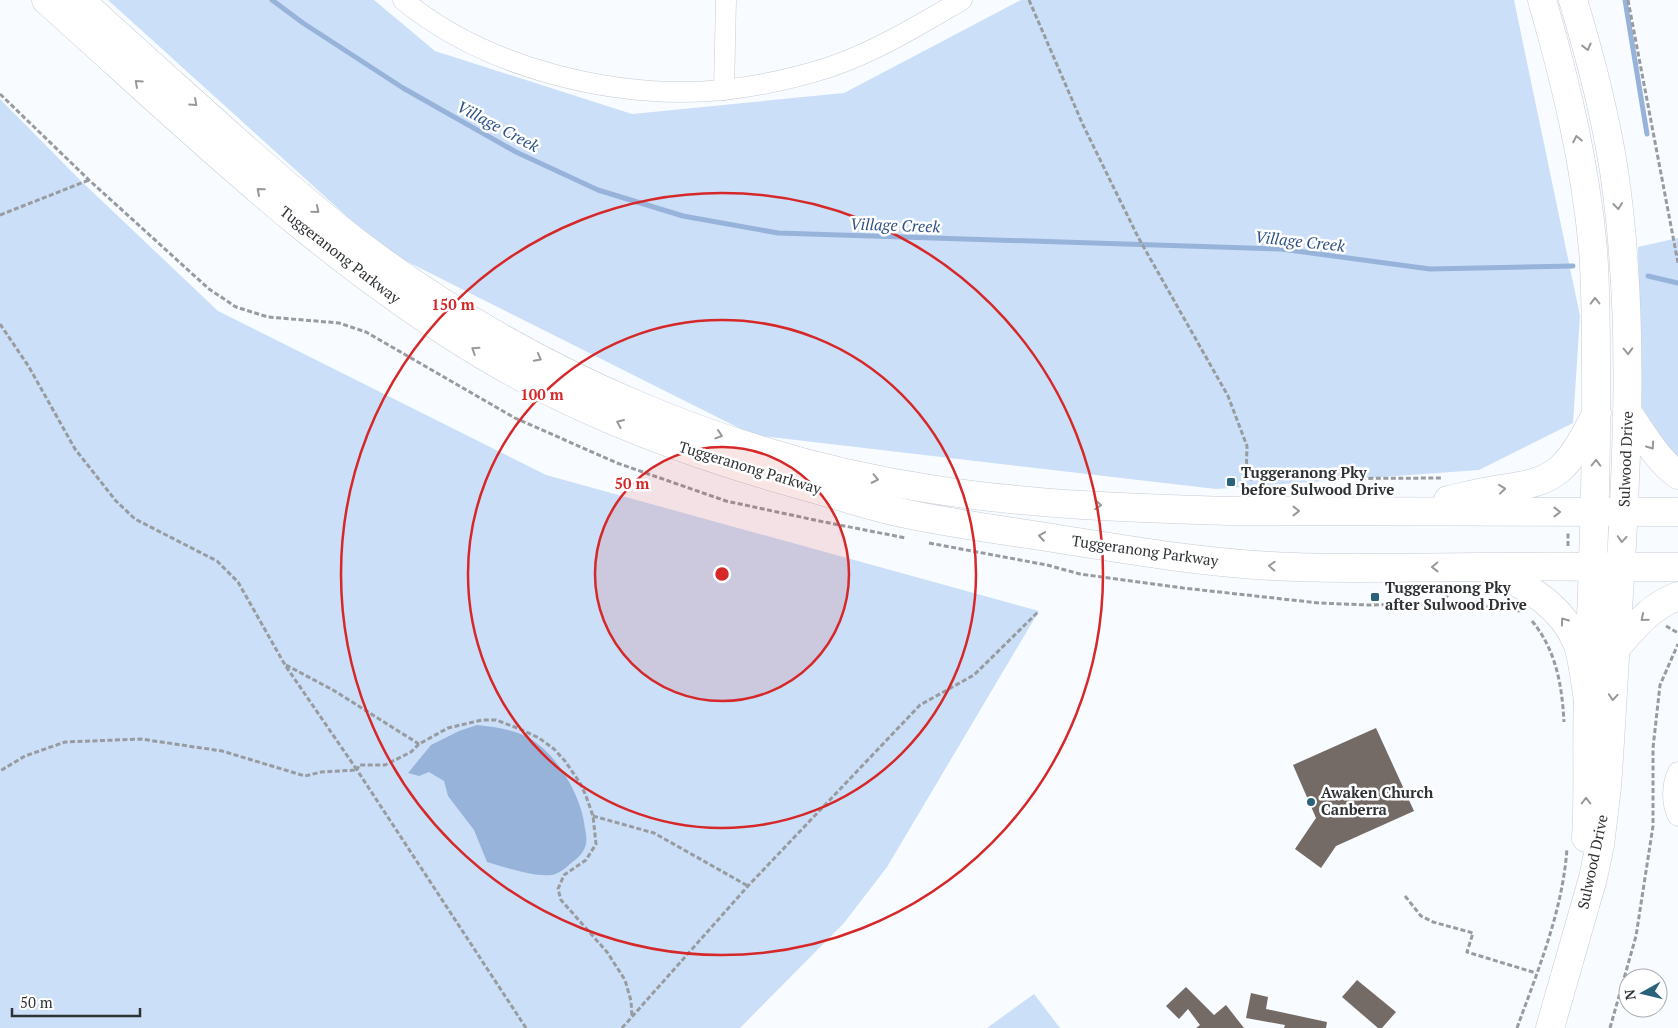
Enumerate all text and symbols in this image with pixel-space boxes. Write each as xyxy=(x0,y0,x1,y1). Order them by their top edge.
one-way arrow xyxy=(1581,42,1592,51)
one-way arrow xyxy=(135,80,144,89)
water label: Village Creek xyxy=(453,95,543,157)
one-way arrow xyxy=(188,97,197,106)
one-way arrow xyxy=(1572,135,1583,144)
one-way arrow xyxy=(256,188,265,197)
street label: Tuggeranong Parkway xyxy=(276,201,405,308)
one-way arrow xyxy=(1612,202,1623,210)
one-way arrow xyxy=(310,204,319,213)
water label: Village Creek xyxy=(850,212,941,238)
water label: Village Creek xyxy=(1254,225,1346,257)
text: 150 m xyxy=(431,294,475,314)
one-way arrow xyxy=(1590,296,1601,304)
one-way arrow xyxy=(471,346,480,356)
one-way arrow xyxy=(1623,348,1633,355)
one-way arrow xyxy=(533,352,542,362)
text: 100 m xyxy=(520,384,564,404)
street label: Sulwood Drive xyxy=(1613,411,1637,507)
one-way arrow xyxy=(616,418,625,429)
one-way arrow xyxy=(714,430,722,440)
street label: Tuggeranong Parkway xyxy=(677,436,824,498)
one-way arrow xyxy=(1645,440,1654,450)
one-way arrow xyxy=(1591,459,1601,466)
place label: Tuggeranong Pky before Sulwood Drive xyxy=(1240,462,1394,499)
text: 50 m xyxy=(615,473,650,493)
one-way arrow xyxy=(871,473,880,484)
marker: Tuggeranong Pky before Sulwood Drive xyxy=(1225,476,1237,488)
one-way arrow xyxy=(1498,484,1506,495)
one-way arrow xyxy=(1095,500,1103,511)
one-way arrow xyxy=(1293,506,1301,516)
one-way arrow xyxy=(1554,507,1561,517)
street label: Tuggeranong Parkway xyxy=(1071,530,1220,570)
one-way arrow xyxy=(1037,532,1046,542)
one-way arrow xyxy=(1617,535,1628,543)
one-way arrow xyxy=(1268,561,1276,572)
one-way arrow xyxy=(1430,562,1438,573)
centre of rings xyxy=(713,565,731,583)
place label: Tuggeranong Pky after Sulwood Drive xyxy=(1385,577,1527,614)
marker: Tuggeranong Pky after Sulwood Drive xyxy=(1369,591,1381,603)
one-way arrow xyxy=(1640,612,1649,621)
one-way arrow xyxy=(1561,617,1570,627)
one-way arrow xyxy=(1608,693,1619,701)
place label: Awaken Church Canberra xyxy=(1321,782,1434,819)
marker: Awaken Church Canberra xyxy=(1305,796,1317,808)
one-way arrow xyxy=(1581,797,1591,804)
street label: Sulwood Drive xyxy=(1572,813,1612,911)
north arrow xyxy=(1618,968,1668,1018)
scale bar xyxy=(12,986,140,1018)
text: N xyxy=(1619,988,1640,1001)
text: 50 m xyxy=(20,992,53,1012)

